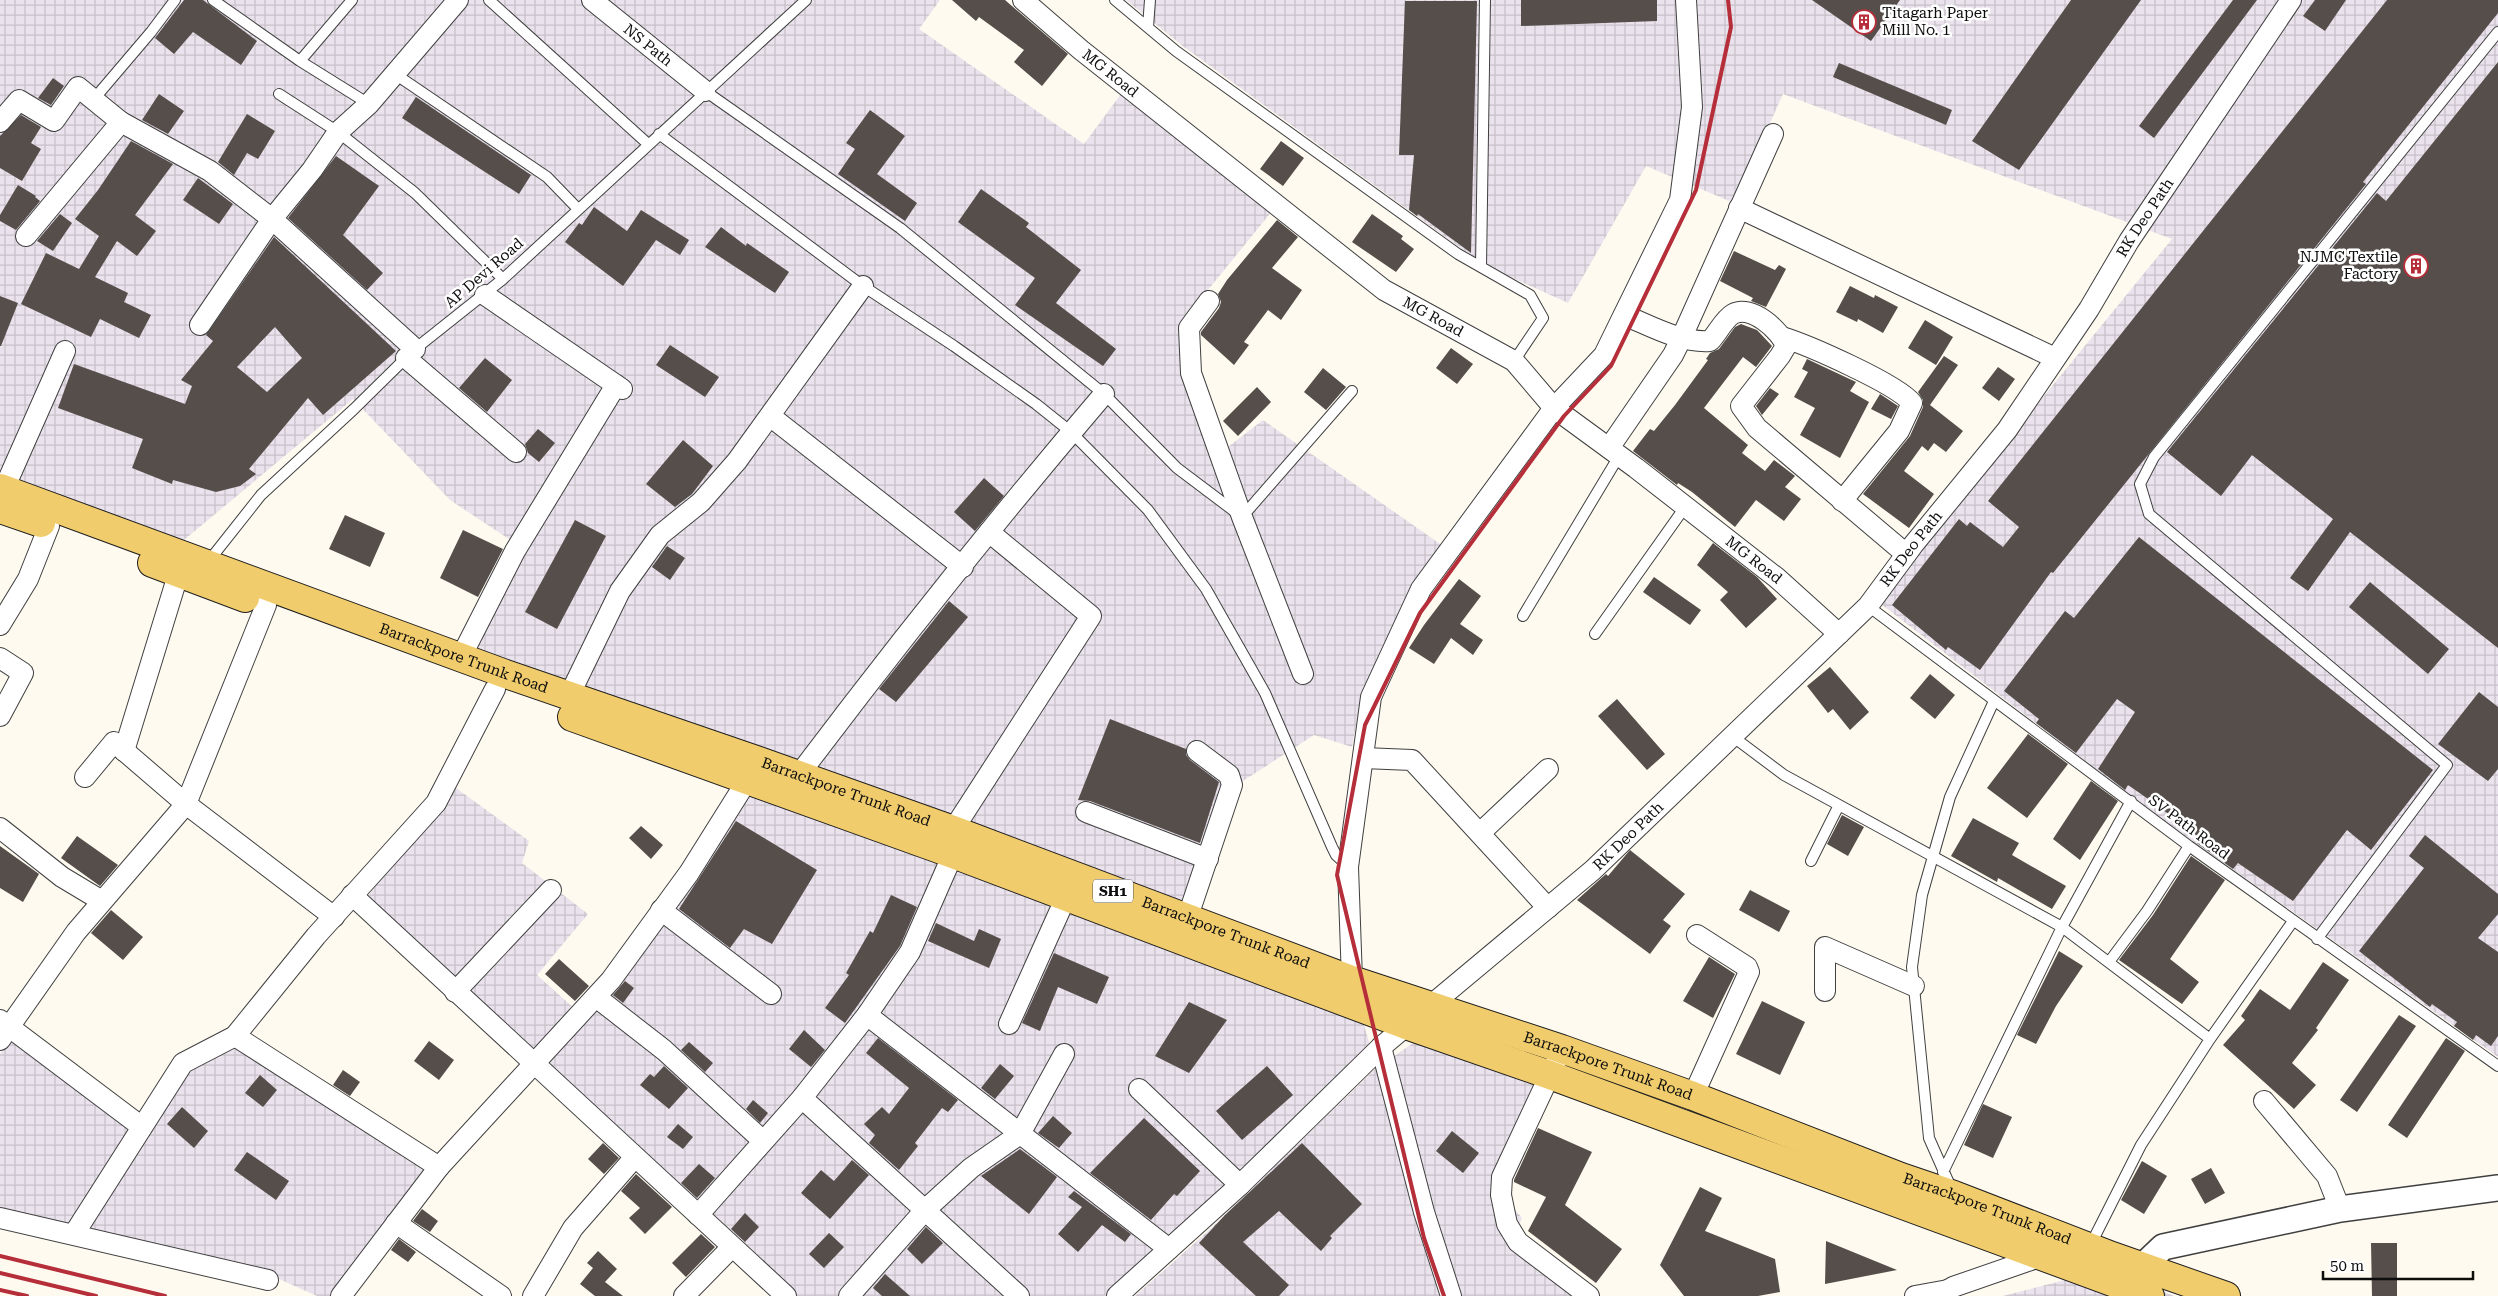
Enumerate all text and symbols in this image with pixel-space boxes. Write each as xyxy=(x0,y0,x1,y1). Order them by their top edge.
place label: Titagarh Paper Mill No. 1 xyxy=(1882,4,1988,39)
building icon: Titagarh Paper Mill No. 1 xyxy=(1851,9,1877,35)
street label: NS Path xyxy=(620,20,676,70)
street label: MG Road xyxy=(1079,46,1142,101)
street label: RK Deo Path xyxy=(2113,175,2178,260)
street label: AP Devi Road xyxy=(441,234,527,312)
place label: NJMC Textile Factory xyxy=(2300,248,2398,283)
building icon: NJMC Textile Factory xyxy=(2403,253,2429,279)
street label: MG Road xyxy=(1400,293,1467,341)
street label: RK Deo Path xyxy=(1876,507,1946,590)
street label: MG Road xyxy=(1722,532,1786,588)
street label: Barrackpore Trunk Road xyxy=(377,619,551,697)
street label: Barrackpore Trunk Road xyxy=(759,754,933,830)
street label: SV Path Road xyxy=(2145,791,2233,863)
street label: RK Deo Path xyxy=(1589,798,1667,874)
road number: SH1 xyxy=(1093,879,1133,902)
street label: Barrackpore Trunk Road xyxy=(1139,893,1313,972)
street label: Barrackpore Trunk Road xyxy=(1521,1028,1695,1104)
street label: Barrackpore Trunk Road xyxy=(1901,1169,2074,1248)
scale bar xyxy=(2323,1248,2473,1280)
text: 50 m xyxy=(2330,1257,2365,1275)

